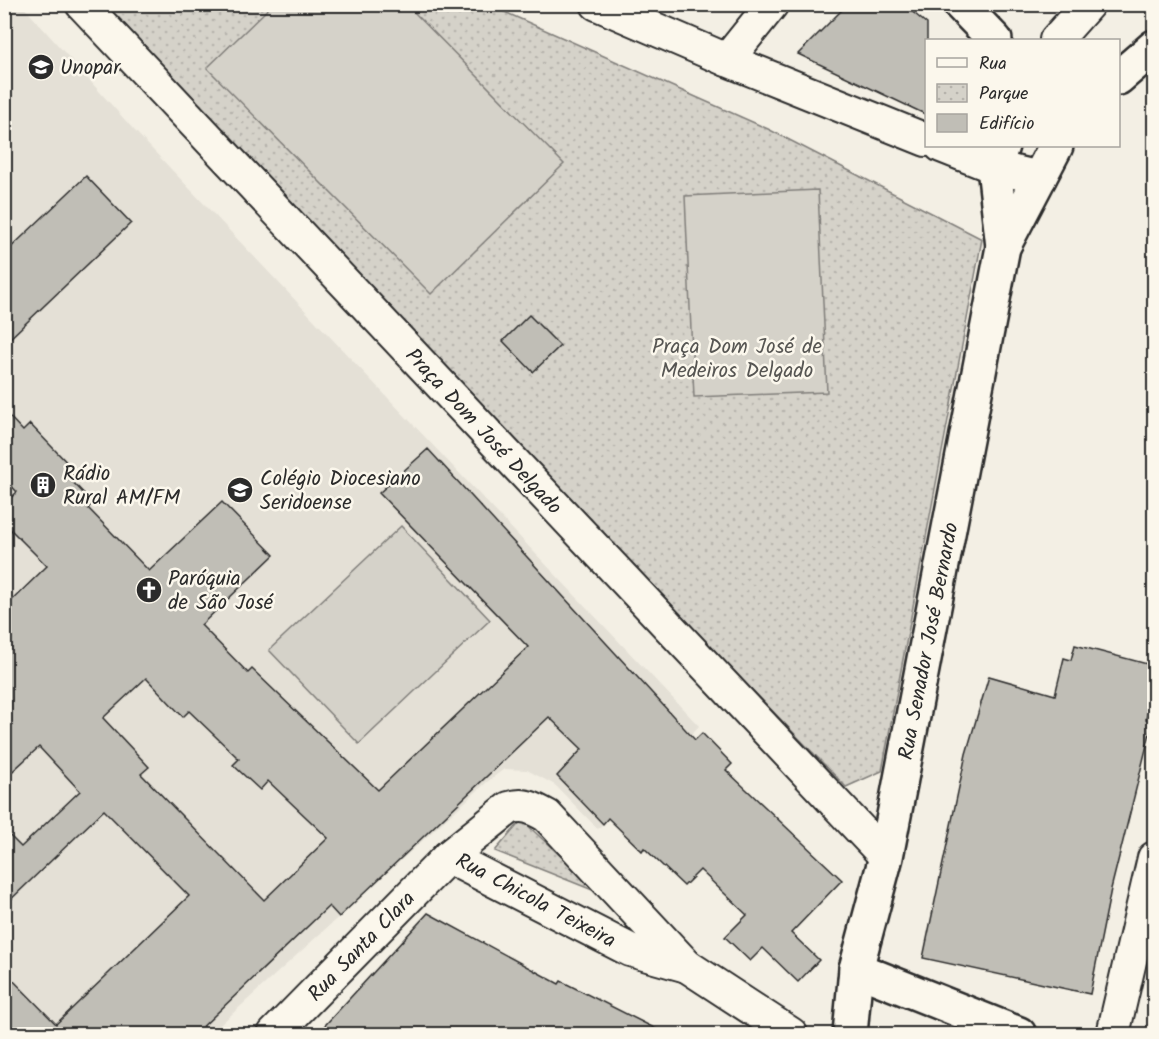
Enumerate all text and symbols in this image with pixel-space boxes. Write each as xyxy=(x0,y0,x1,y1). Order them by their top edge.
legend xyxy=(925,39,1120,147)
text: Rua xyxy=(979,50,1007,79)
school or university icon: Unopar xyxy=(26,52,56,82)
place label: Unopar xyxy=(60,52,121,85)
text: Parque xyxy=(979,80,1028,109)
text: Edifício xyxy=(979,110,1034,139)
park label: Praça Dom José de Medeiros Delgado xyxy=(652,331,822,388)
street label: Praça Dom José Delgado xyxy=(397,341,569,523)
place label: Rádio Rural AM/FM xyxy=(63,458,180,515)
place label: Colégio Diocesiano Seridoense xyxy=(260,463,421,520)
building icon: Rádio Rural AM/FM xyxy=(28,470,58,500)
school or university icon: Colégio Diocesiano Seridoense xyxy=(225,475,255,505)
street label: Rua Senador José Bernardo xyxy=(890,520,969,763)
place label: Paróquia de São José xyxy=(168,563,274,620)
church icon: Paróquia de São José xyxy=(134,575,164,605)
street label: Rua Chicola Teixeira xyxy=(449,845,621,958)
street label: Rua Santa Clara xyxy=(300,884,424,1010)

